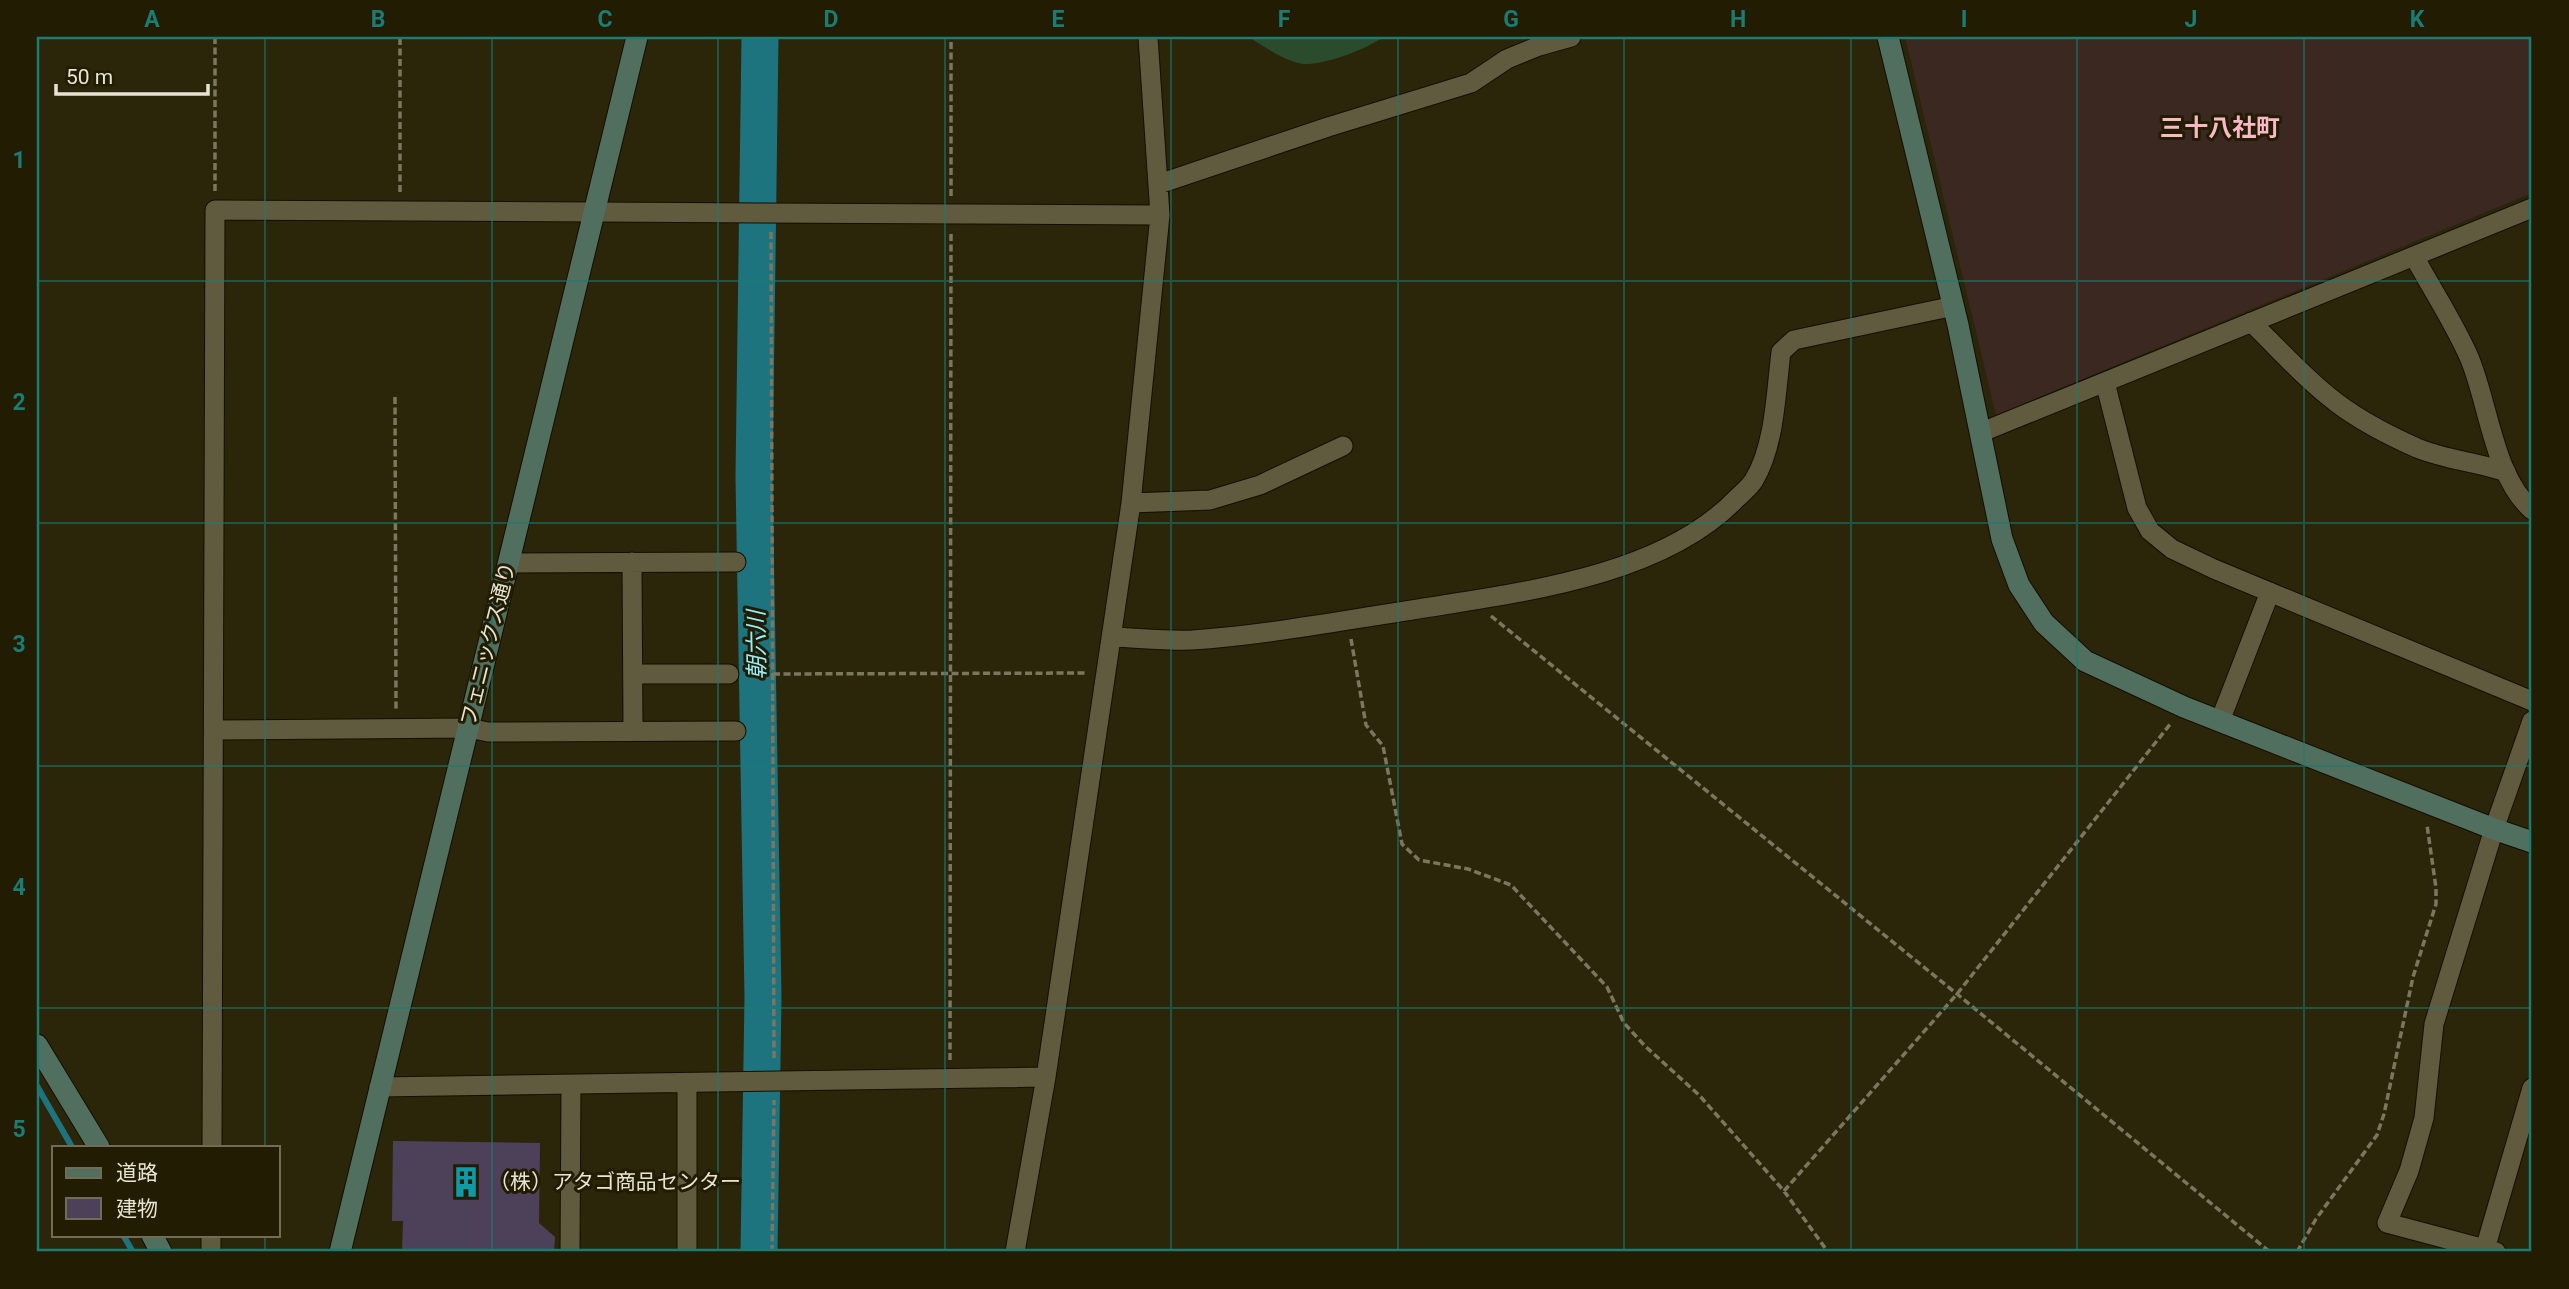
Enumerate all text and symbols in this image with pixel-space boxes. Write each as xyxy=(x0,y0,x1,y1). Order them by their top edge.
text: A xyxy=(144,6,160,33)
text: B xyxy=(371,6,385,33)
text: C xyxy=(597,6,613,33)
text: D xyxy=(824,6,838,33)
text: E xyxy=(1052,6,1065,33)
text: F xyxy=(1278,6,1291,33)
text: G xyxy=(1503,6,1519,33)
text: H xyxy=(1730,6,1746,33)
text: I xyxy=(1961,6,1967,33)
text: J xyxy=(2185,6,2197,33)
text: K xyxy=(2410,6,2425,33)
scale bar xyxy=(56,52,208,96)
text: 50 m xyxy=(66,65,113,89)
district label: 三十八社町 xyxy=(2160,114,2280,142)
text: 1 xyxy=(12,147,26,174)
text: 2 xyxy=(12,389,26,416)
street label: フェニックス通り xyxy=(456,560,520,728)
water label: 朝六川 xyxy=(743,607,771,680)
text: 3 xyxy=(12,631,26,658)
text: 4 xyxy=(12,874,26,901)
text: 5 xyxy=(12,1116,26,1143)
legend xyxy=(52,1146,280,1236)
text: 道路 xyxy=(116,1161,158,1185)
building icon: （株）アタゴ商品センター xyxy=(449,1165,483,1199)
place label: （株）アタゴ商品センター xyxy=(489,1170,741,1194)
text: 建物 xyxy=(116,1197,158,1221)

